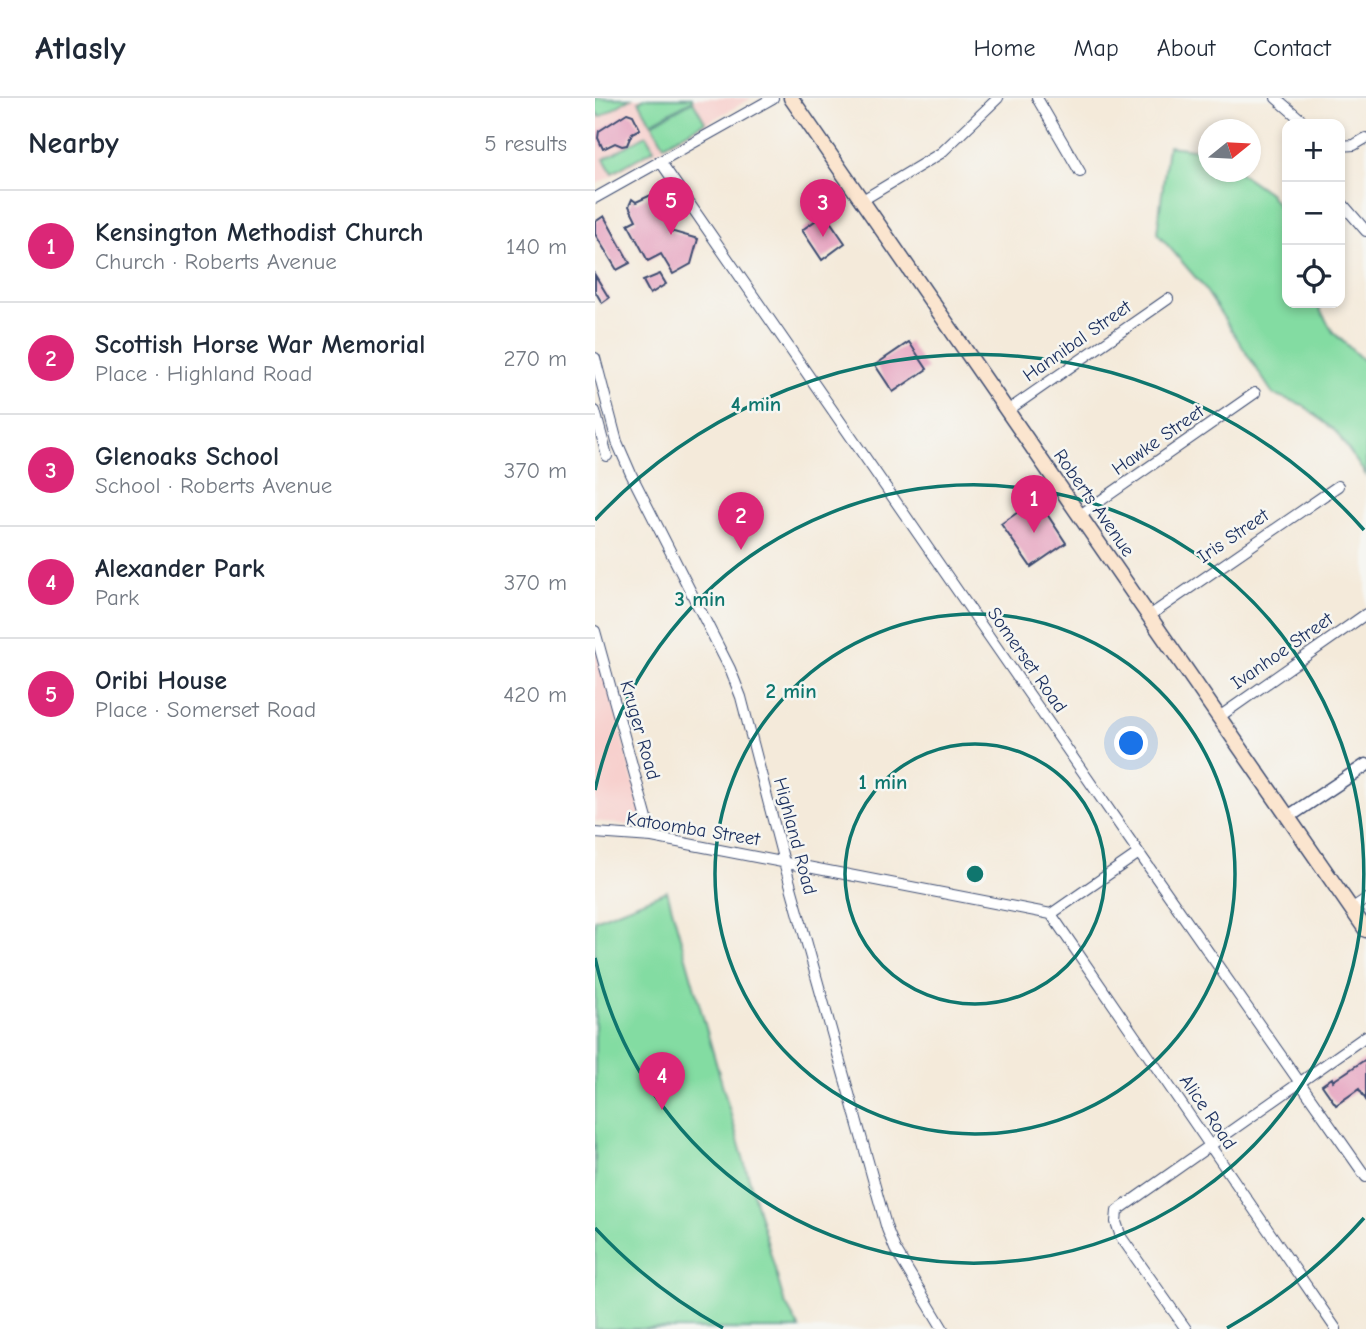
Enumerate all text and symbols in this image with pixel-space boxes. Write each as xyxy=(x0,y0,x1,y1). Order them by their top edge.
text: Atlasly xyxy=(35,29,126,67)
text: Home xyxy=(974,34,1035,62)
text: Map xyxy=(1073,34,1119,62)
text: About xyxy=(1157,34,1215,62)
text: Contact xyxy=(1253,34,1331,62)
north arrow xyxy=(1198,119,1261,182)
map controls xyxy=(1282,119,1345,308)
button: + xyxy=(1282,119,1345,182)
text: Nearby xyxy=(28,126,119,161)
text: 5 results xyxy=(484,130,567,157)
pin: 5 xyxy=(648,177,694,235)
pin: 3 xyxy=(800,179,846,237)
button: − xyxy=(1282,182,1345,245)
text: Kensington Methodist Church xyxy=(95,218,424,248)
text: 1 xyxy=(46,233,56,260)
text: 140 m xyxy=(506,233,567,260)
button: locate xyxy=(1282,245,1345,308)
text: Church · Roberts Avenue xyxy=(95,248,337,275)
street label: Hannibal Street xyxy=(1019,295,1136,386)
text: Scottish Horse War Memorial xyxy=(95,330,425,360)
text: 2 xyxy=(45,345,57,372)
text: 270 m xyxy=(503,345,567,372)
text: Place · Highland Road xyxy=(95,360,312,387)
text: 4 min xyxy=(731,392,781,416)
street label: Hawke Street xyxy=(1108,400,1209,480)
text: Glenoaks School xyxy=(95,442,279,472)
street label: Roberts Avenue xyxy=(1049,445,1139,561)
text: 3 xyxy=(45,457,57,484)
text: 370 m xyxy=(504,457,567,484)
text: School · Roberts Avenue xyxy=(95,472,332,499)
pin: 1 xyxy=(1011,475,1057,533)
pin: 2 xyxy=(718,492,764,550)
street label: Iris Street xyxy=(1193,504,1273,568)
text: Alexander Park xyxy=(95,554,265,584)
text: 4 xyxy=(46,569,56,596)
text: 370 m xyxy=(504,569,567,596)
text: Park xyxy=(95,584,139,611)
text: 3 min xyxy=(674,587,726,611)
street label: Somerset Road xyxy=(983,603,1071,717)
street label: Ivanhoe Street xyxy=(1227,608,1338,694)
text: Oribi House xyxy=(95,666,227,696)
street label: Kruger Road xyxy=(615,678,665,782)
text: 2 min xyxy=(765,679,817,703)
text: 5 xyxy=(45,681,57,708)
text: 420 m xyxy=(503,681,567,708)
text: Place · Somerset Road xyxy=(95,696,316,723)
your location xyxy=(1114,726,1148,760)
text: 1 min xyxy=(859,770,907,794)
street label: Highland Road xyxy=(769,775,821,897)
street label: Katoomba Street xyxy=(625,808,762,851)
centre of rings xyxy=(963,862,987,886)
pin: 4 xyxy=(639,1052,685,1110)
street label: Alice Road xyxy=(1175,1070,1241,1154)

